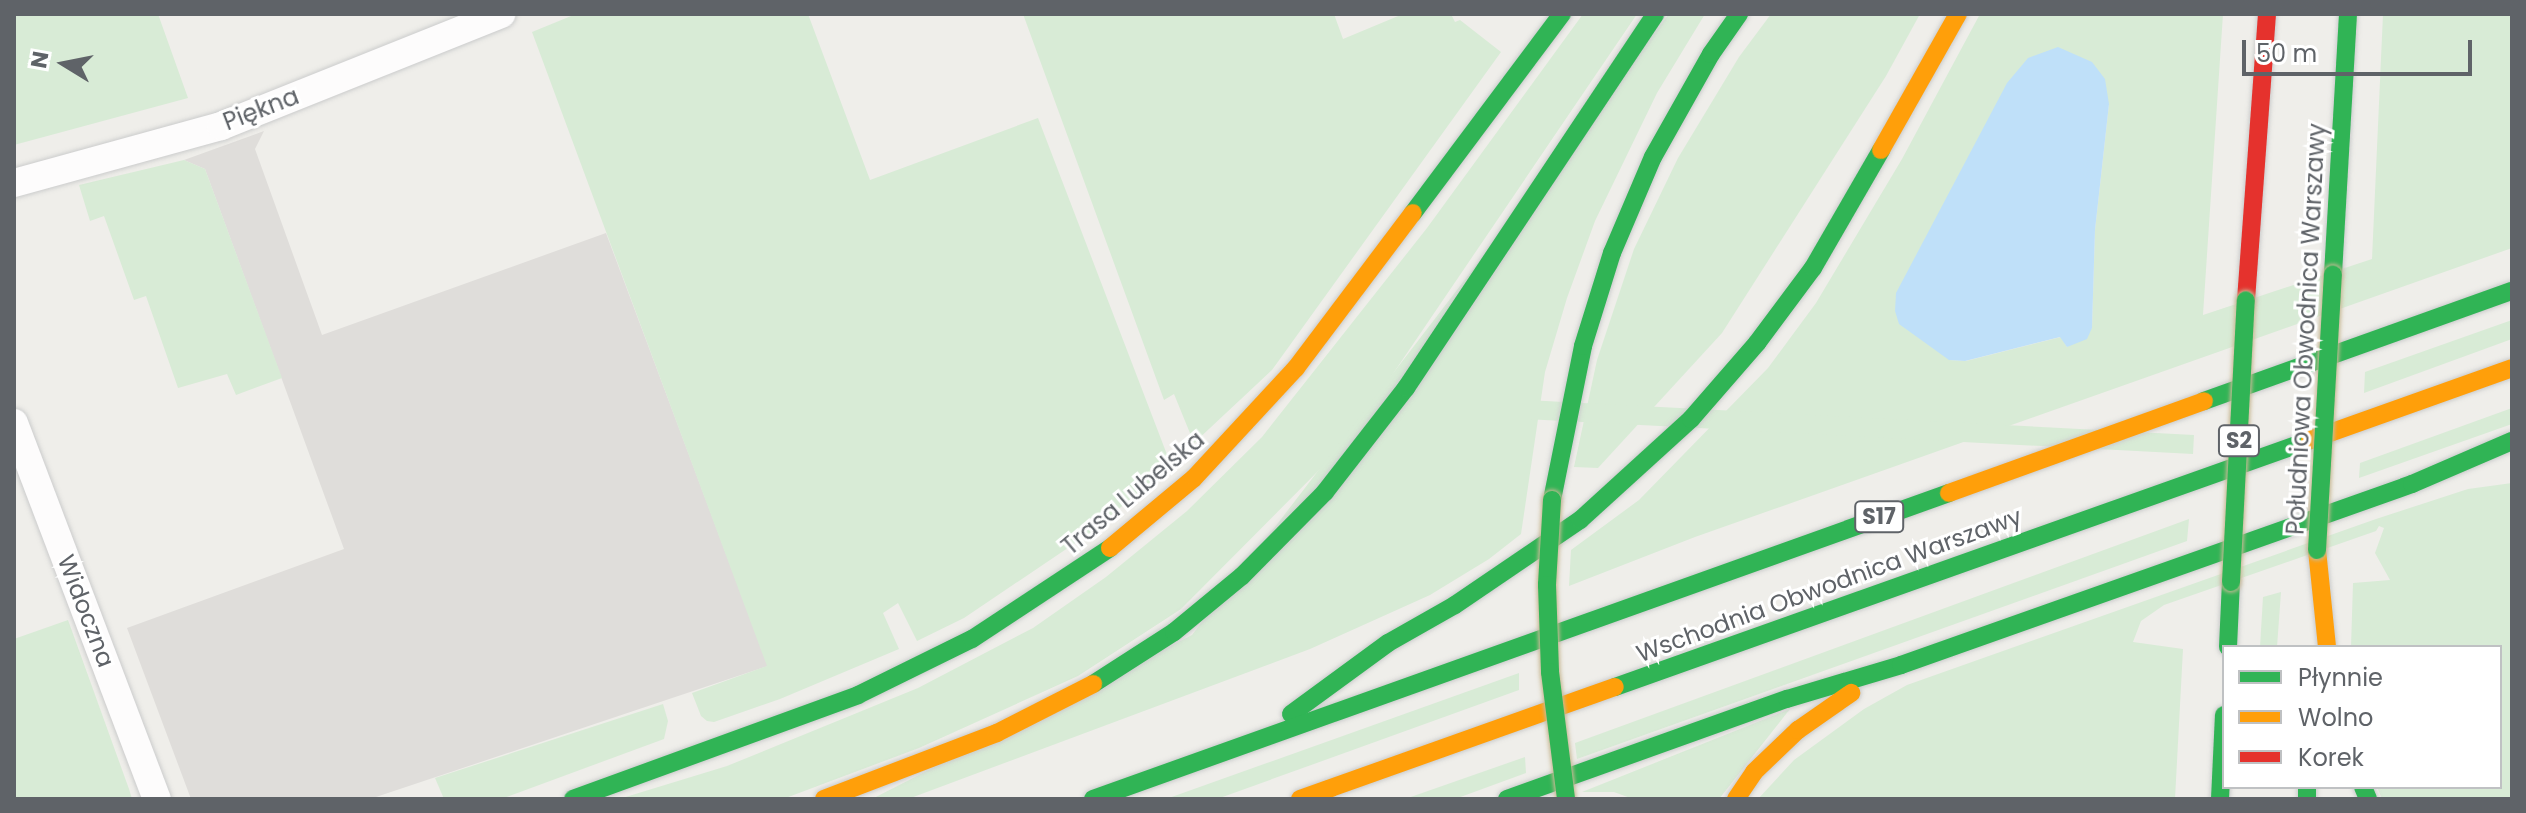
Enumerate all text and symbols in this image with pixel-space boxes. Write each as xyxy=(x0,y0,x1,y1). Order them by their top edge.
north arrow xyxy=(24,24,104,104)
scale bar xyxy=(2246,24,2476,74)
text: 50 m xyxy=(2256,37,2317,70)
text: N xyxy=(23,49,57,71)
street label: Piękna xyxy=(219,81,303,137)
street label: Południowa Obwodnica Warszawy xyxy=(2281,122,2331,536)
road number: S2 xyxy=(2217,423,2261,459)
street label: Trasa Lubelska xyxy=(1056,425,1210,561)
road number: S17 xyxy=(1853,499,1905,535)
street label: Wschodnia Obwodnica Warszawy xyxy=(1633,502,2025,668)
street label: Widoczna xyxy=(51,551,121,671)
legend xyxy=(2222,645,2502,789)
text: Płynnie xyxy=(2298,661,2383,694)
text: Wolno xyxy=(2298,701,2373,734)
text: Korek xyxy=(2298,741,2364,774)

